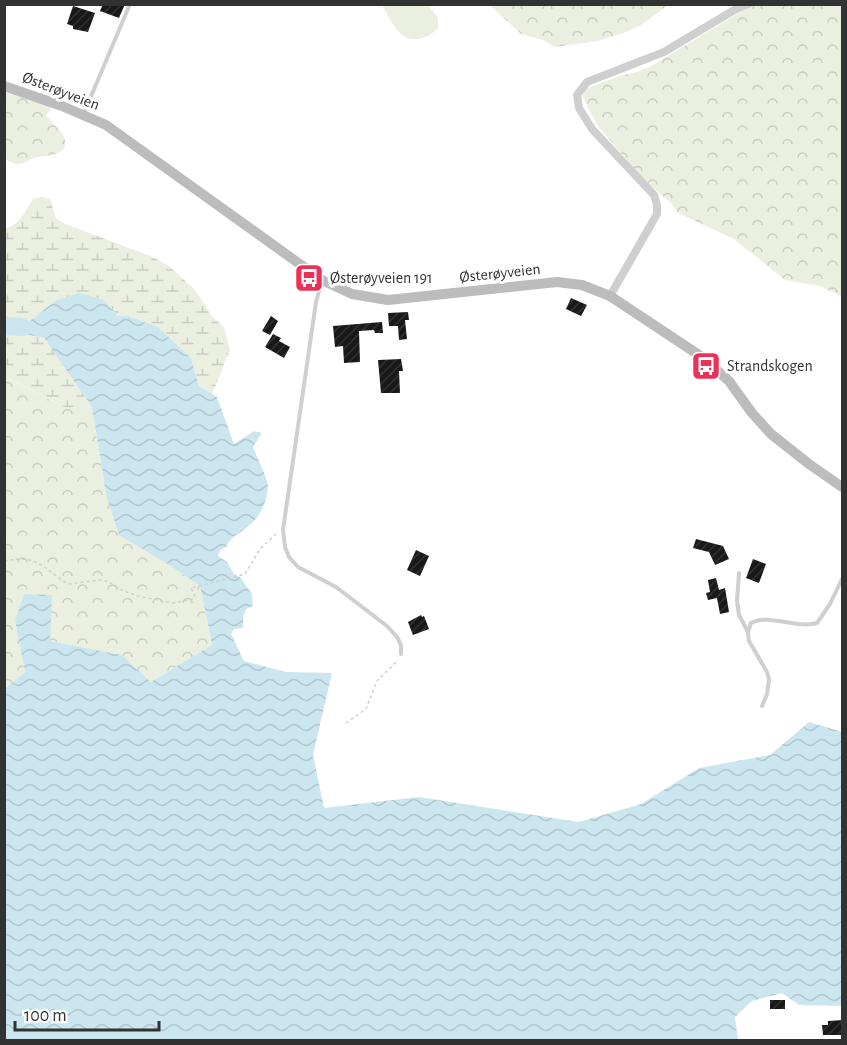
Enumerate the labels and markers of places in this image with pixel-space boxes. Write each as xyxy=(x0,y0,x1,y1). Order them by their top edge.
bus stop icon: Østerøyveien 191 xyxy=(293,262,325,294)
place label: Østerøyveien 191 xyxy=(330,270,433,287)
bus stop icon: Strandskogen xyxy=(690,350,722,382)
place label: Strandskogen xyxy=(727,358,813,374)

